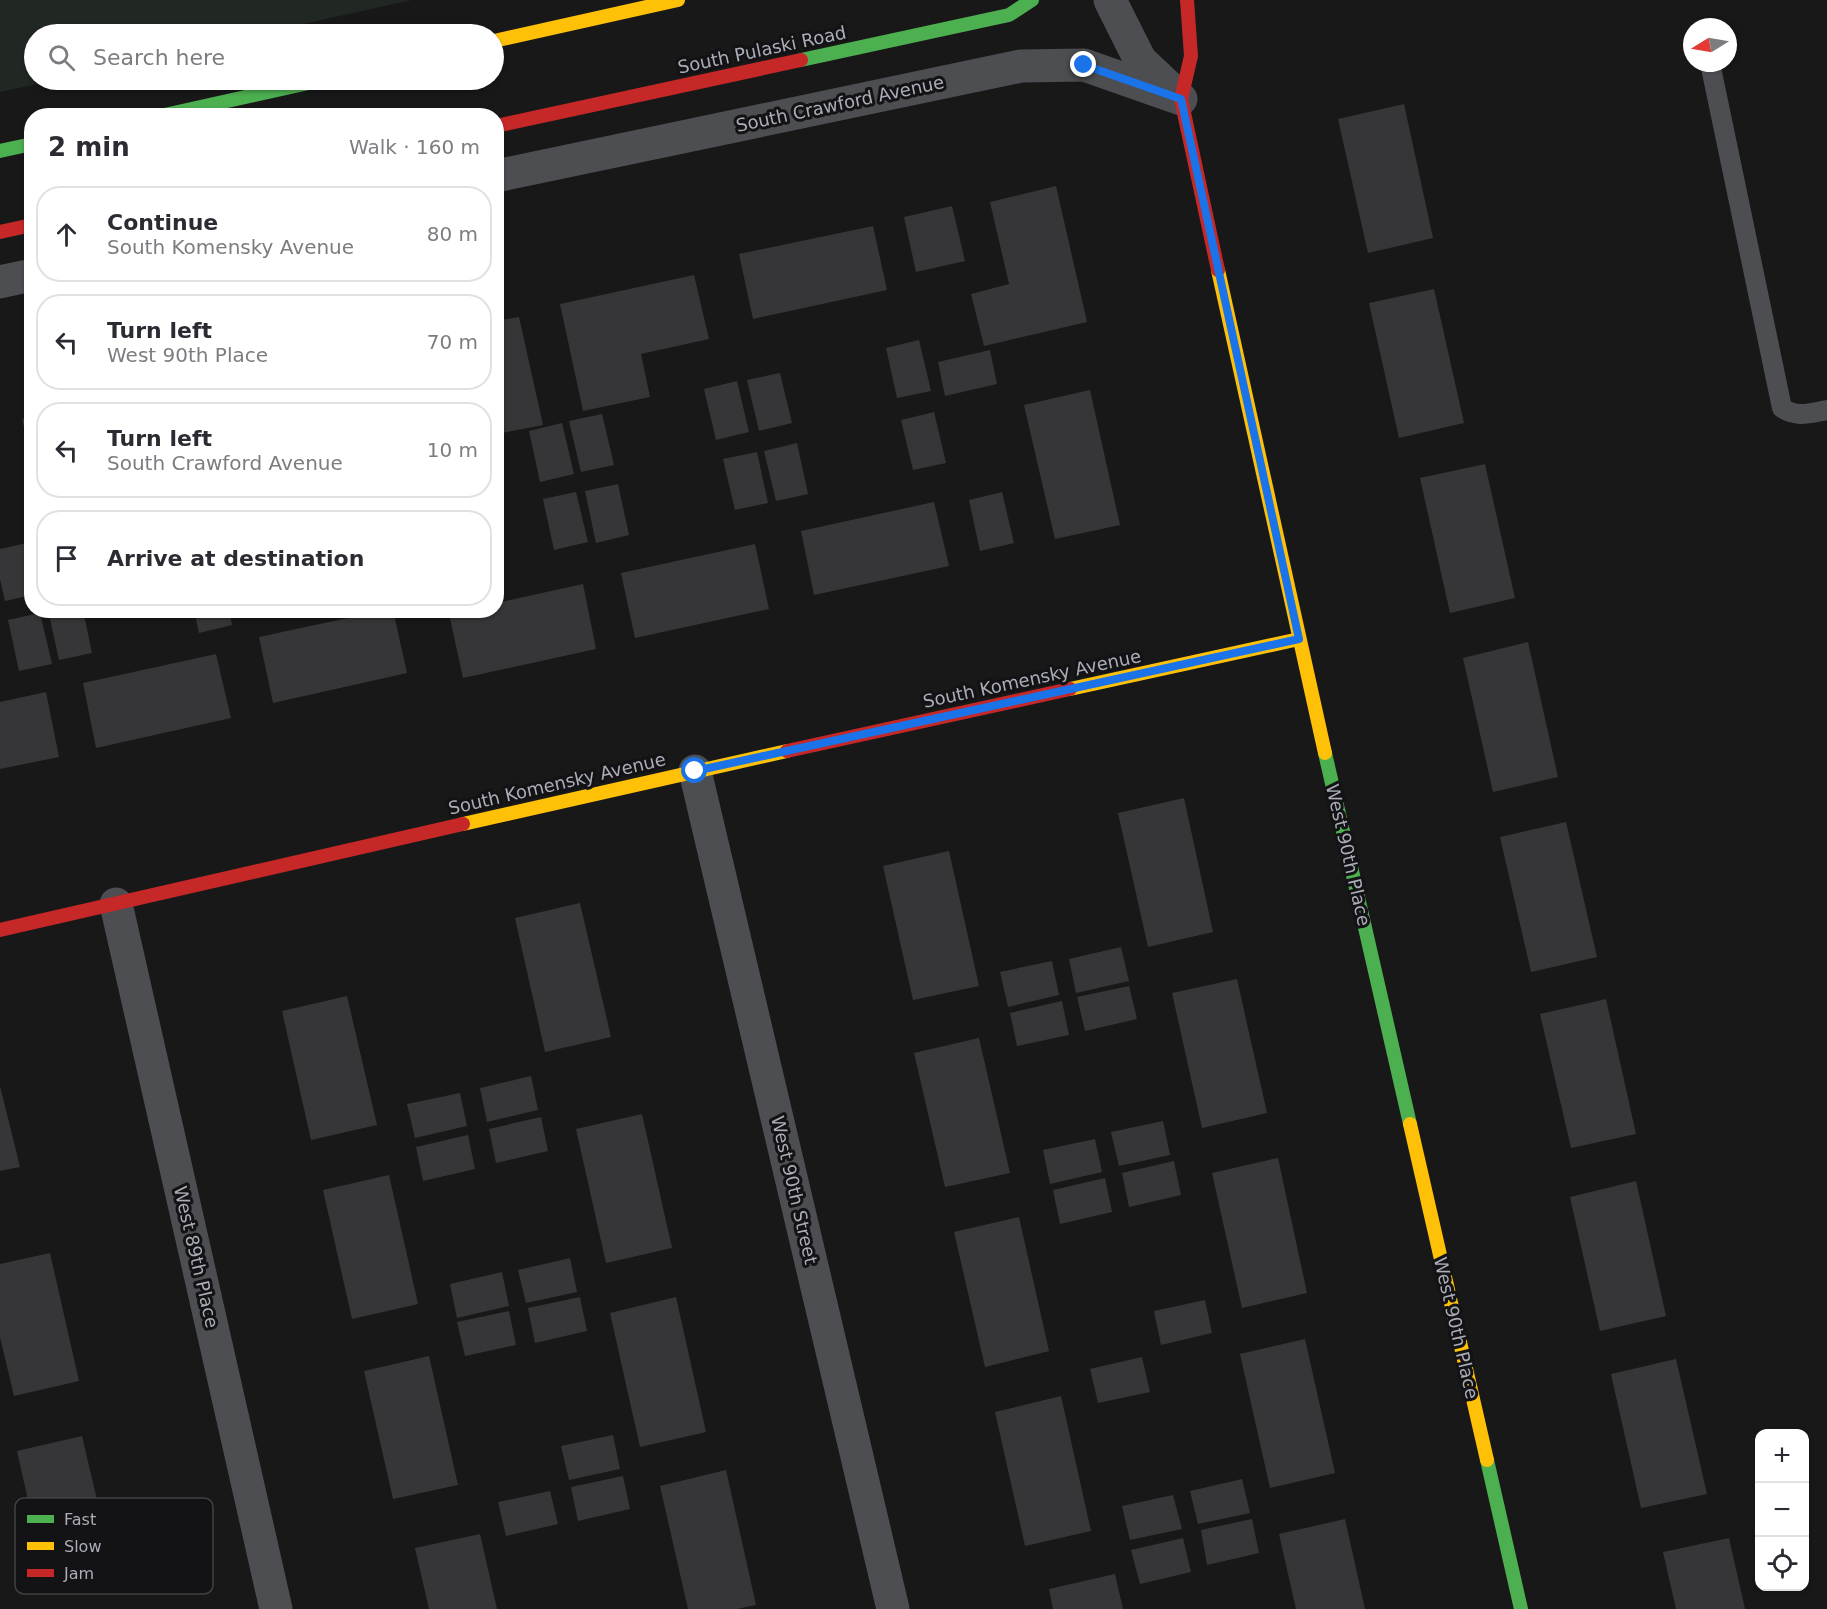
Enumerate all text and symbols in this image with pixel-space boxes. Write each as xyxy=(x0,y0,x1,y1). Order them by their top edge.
north arrow xyxy=(1683,18,1737,72)
street label: South Pulaski Road xyxy=(676,21,848,78)
search box xyxy=(24,24,504,90)
icon: search xyxy=(45,41,78,74)
text: Search here xyxy=(93,45,225,70)
route end xyxy=(1070,51,1096,77)
street label: South Crawford Avenue xyxy=(734,71,946,136)
text: 2 min xyxy=(48,132,130,162)
text: Walk · 160 m xyxy=(349,135,480,159)
text: Continue xyxy=(107,210,218,235)
icon: ahead xyxy=(50,218,83,251)
text: 80 m xyxy=(427,222,478,246)
text: South Komensky Avenue xyxy=(107,235,354,259)
text: Turn left xyxy=(107,318,212,343)
icon: left xyxy=(50,326,83,359)
text: 70 m xyxy=(427,330,478,354)
text: West 90th Place xyxy=(107,343,268,367)
text: Turn left xyxy=(107,426,212,451)
icon: left xyxy=(50,434,83,467)
text: 10 m xyxy=(427,438,478,462)
text: South Crawford Avenue xyxy=(107,451,343,475)
icon: arrive xyxy=(50,542,83,575)
text: Arrive at destination xyxy=(107,546,364,571)
street label: South Komensky Avenue xyxy=(921,645,1143,712)
street label: South Komensky Avenue xyxy=(446,748,668,819)
route start xyxy=(681,757,707,783)
street label: West 90th Place xyxy=(1322,782,1375,928)
street label: West 90th Street xyxy=(767,1114,822,1266)
street label: West 89th Place xyxy=(170,1184,223,1330)
street label: West 90th Place xyxy=(1430,1255,1483,1401)
map controls xyxy=(1755,1429,1809,1591)
button: + xyxy=(1755,1429,1809,1483)
button: − xyxy=(1755,1483,1809,1537)
legend xyxy=(15,1498,213,1594)
text: Fast xyxy=(64,1510,96,1529)
text: Slow xyxy=(64,1537,101,1556)
button: locate xyxy=(1755,1537,1809,1591)
text: Jam xyxy=(63,1564,94,1583)

